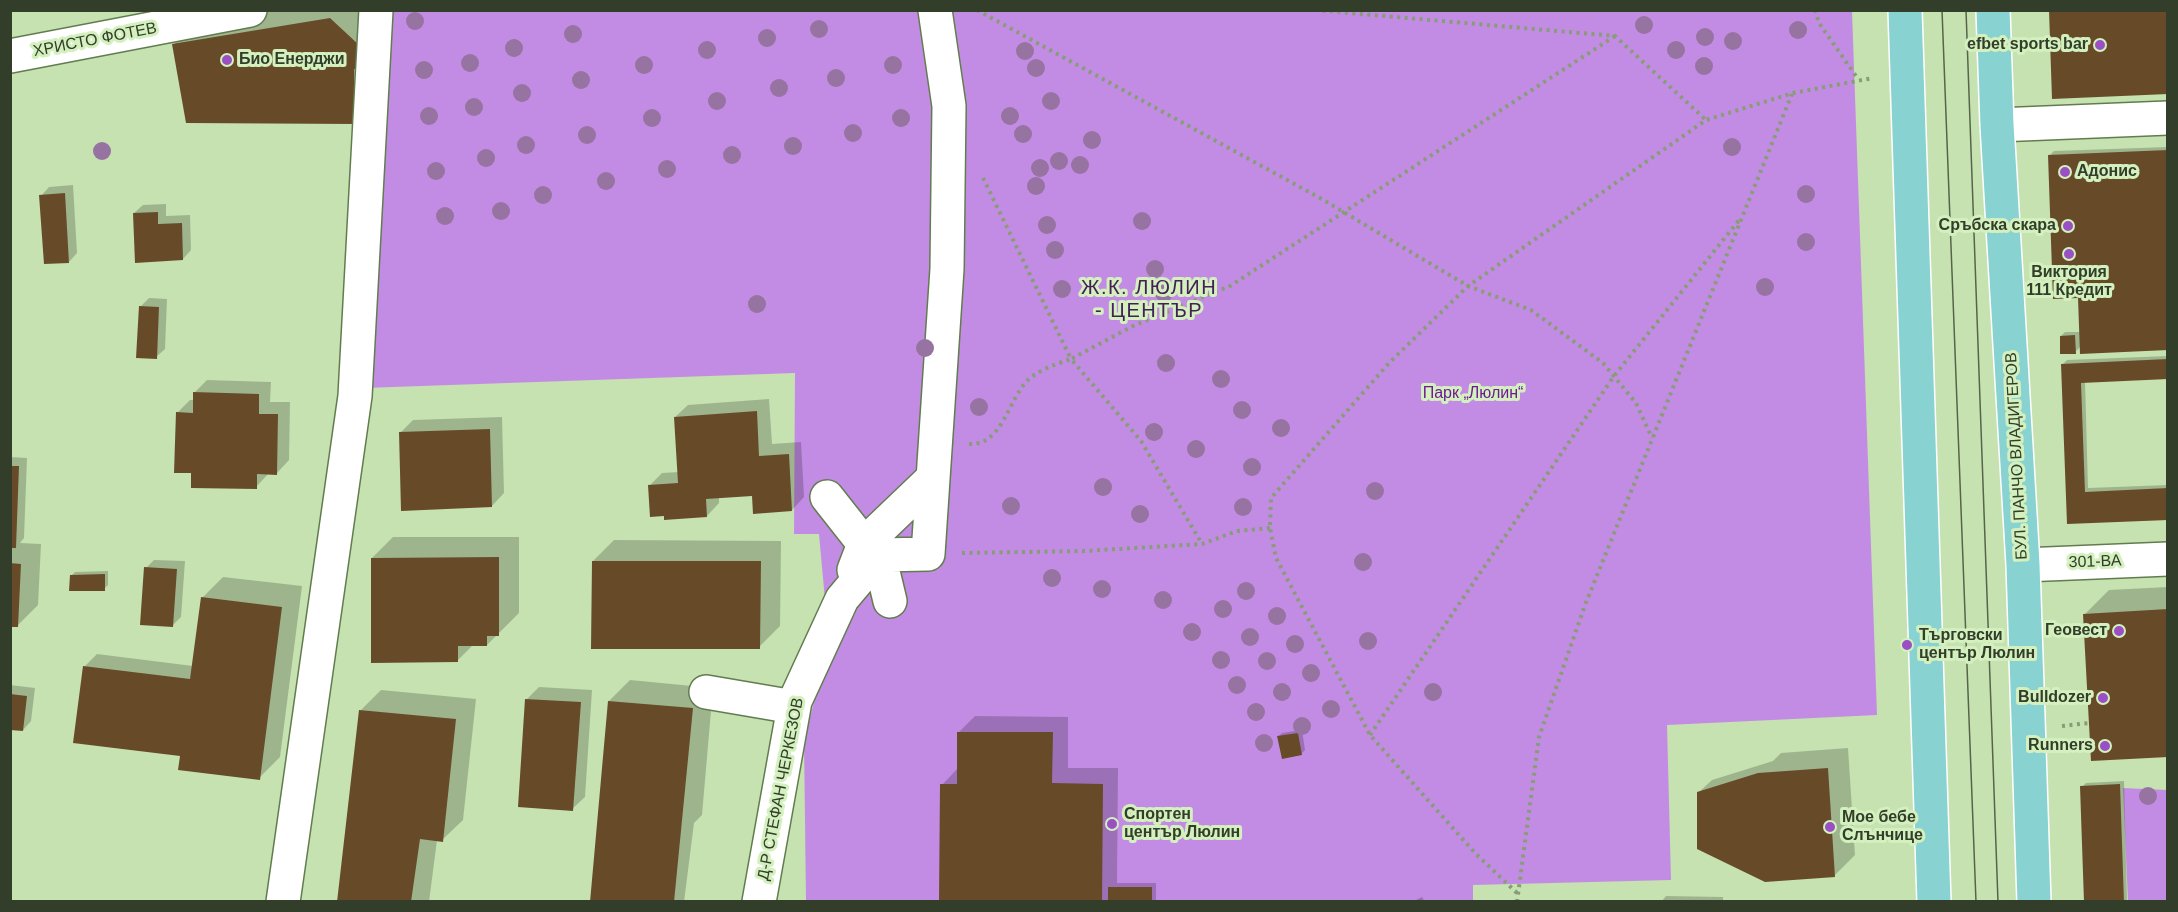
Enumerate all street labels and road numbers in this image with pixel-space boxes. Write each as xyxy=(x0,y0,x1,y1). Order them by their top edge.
street label: ХРИСТО ФОТЕВ xyxy=(32,19,158,61)
street label: БУЛ. ПАНЧО ВЛАДИГЕРОВ xyxy=(2002,352,2032,560)
street label: 301-ВА xyxy=(2068,551,2122,573)
street label: Д-Р СТЕФАН ЧЕРКЕЗОВ xyxy=(754,696,808,882)

